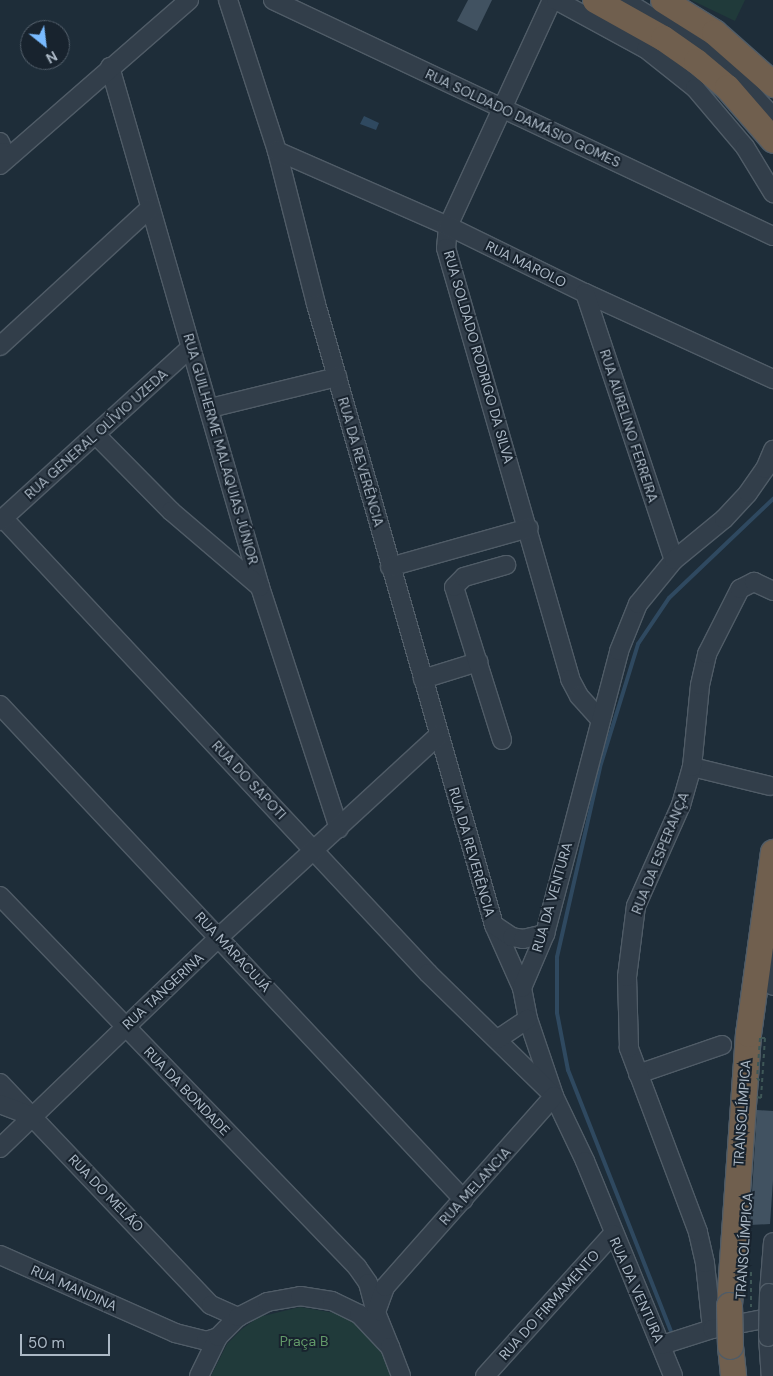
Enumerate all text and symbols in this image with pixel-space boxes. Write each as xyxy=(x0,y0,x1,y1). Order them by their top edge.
north arrow xyxy=(20,20,70,70)
text: N xyxy=(43,47,61,68)
street label: RUA SOLDADO DAMÁSIO GOMES xyxy=(423,65,623,171)
street label: RUA MAROLO xyxy=(483,237,569,291)
street label: RUA SOLDADO RODRIGO DA SILVA xyxy=(441,249,517,465)
street label: RUA GUILHERME MALAQUIAS JÚNIOR xyxy=(180,332,262,566)
street label: RUA AURELINO FERREIRA xyxy=(596,347,662,505)
street label: RUA GENERAL OLÍVIO UZEDA xyxy=(21,365,171,503)
street label: RUA DA REVERÊNCIA xyxy=(334,395,388,529)
street label: RUA DO SAPOTI xyxy=(208,737,290,823)
street label: RUA DA REVERÊNCIA xyxy=(445,785,499,919)
street label: RUA DA ESPERANÇA xyxy=(628,789,692,917)
street label: RUA DA VENTURA xyxy=(528,840,576,954)
street label: RUA MARACUJÁ xyxy=(192,908,274,996)
street label: RUA TANGERINA xyxy=(119,949,207,1033)
street label: RUA DA BONDADE xyxy=(140,1043,234,1139)
street label: TRANSOLÍMPICA xyxy=(730,1059,754,1167)
street label: RUA MELANCIA xyxy=(436,1144,514,1228)
street label: RUA DO MELÃO xyxy=(65,1151,147,1235)
street label: TRANSOLÍMPICA xyxy=(732,1192,756,1300)
street label: RUA DA VENTURA xyxy=(606,1235,668,1345)
street label: RUA DO FIRMAMENTO xyxy=(495,1247,603,1363)
street label: RUA MANDINA xyxy=(28,1261,120,1315)
scale bar xyxy=(22,1324,112,1356)
text: 50 m xyxy=(28,1333,65,1353)
park label: Praça B xyxy=(280,1333,328,1349)

